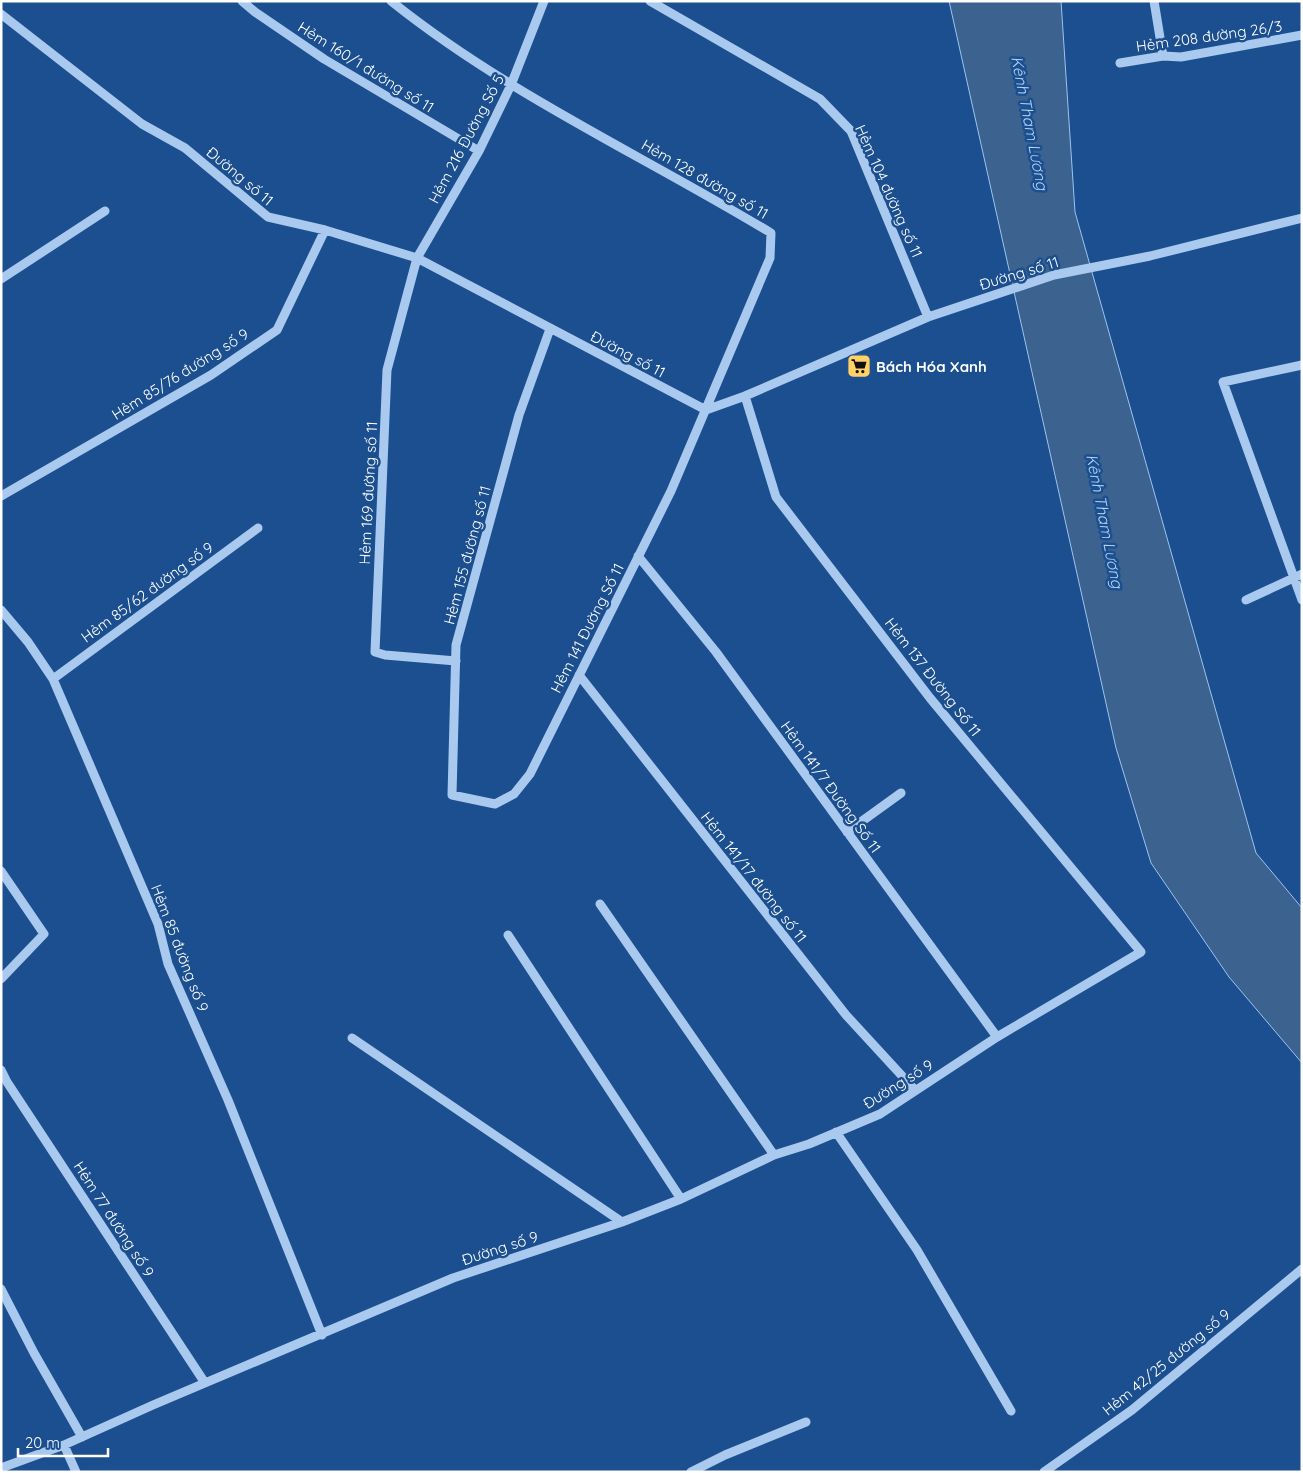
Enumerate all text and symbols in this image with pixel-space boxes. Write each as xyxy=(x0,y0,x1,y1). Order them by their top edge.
street label: Hẻm 208 đường 26/3 xyxy=(1135,16,1283,56)
street label: Hẻm 160/1 đường số 11 xyxy=(294,17,438,117)
water label: Kênh Tham Lương xyxy=(1007,54,1053,193)
street label: Hẻm 216 Đường Số 5 xyxy=(424,71,508,207)
street label: Hẻm 104 đường số 11 xyxy=(851,122,927,260)
street label: Hẻm 128 đường số 11 xyxy=(638,135,772,223)
street label: Đường số 11 xyxy=(203,142,277,210)
street label: Đường số 11 xyxy=(977,252,1061,294)
street label: Hẻm 85/76 đường số 9 xyxy=(108,324,252,424)
street label: Đường số 11 xyxy=(587,326,669,382)
supermarket icon: Bách Hóa Xanh xyxy=(846,353,872,379)
place label: Bách Hóa Xanh xyxy=(876,357,987,376)
street label: Hẻm 169 đường số 11 xyxy=(355,421,381,565)
water label: Kênh Tham Lương xyxy=(1082,452,1128,591)
street label: Hẻm 155 đường số 11 xyxy=(439,483,495,627)
street label: Hẻm 85/62 đường số 9 xyxy=(77,538,217,646)
street label: Hẻm 141 Đường Số 11 xyxy=(546,560,628,696)
street label: Hẻm 137 Đường Số 11 xyxy=(881,614,985,740)
street label: Hẻm 141/7 Đường Số 11 xyxy=(777,717,885,857)
street label: Hẻm 141/17 đường số 11 xyxy=(697,808,811,946)
street label: Hẻm 85 đường số 9 xyxy=(147,882,213,1014)
street label: Đường số 9 xyxy=(859,1055,937,1113)
street label: Hẻm 77 đường số 9 xyxy=(70,1158,158,1280)
street label: Đường số 9 xyxy=(459,1227,541,1269)
street label: Hẻm 42/25 đường số 9 xyxy=(1098,1305,1234,1419)
scale bar xyxy=(18,1426,108,1458)
text: 20 m xyxy=(25,1433,60,1452)

